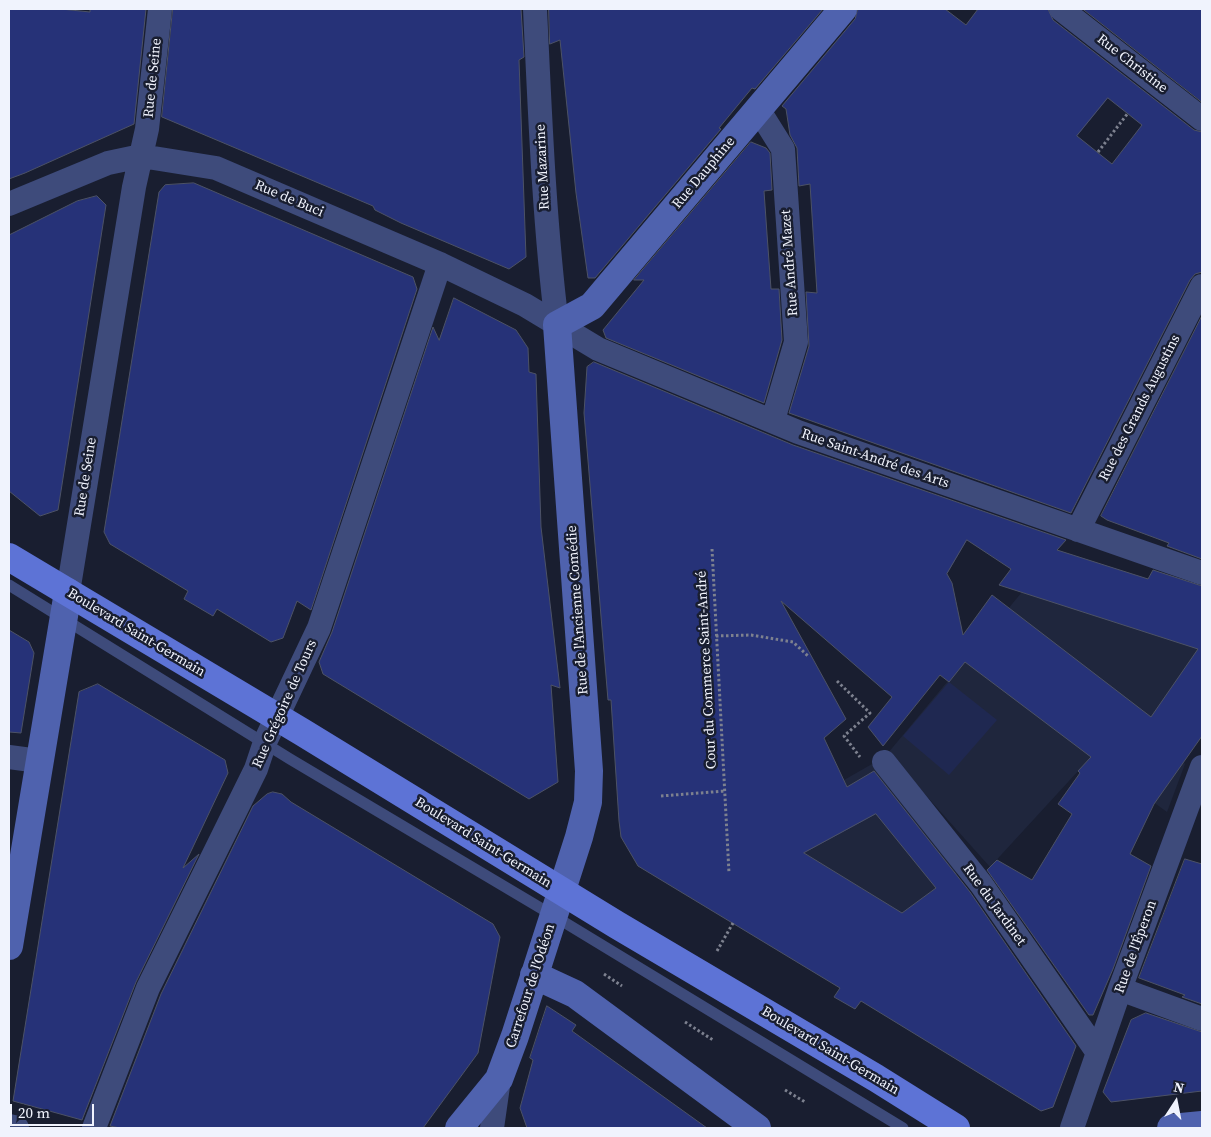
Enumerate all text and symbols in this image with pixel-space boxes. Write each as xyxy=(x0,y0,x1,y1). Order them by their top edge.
street label: Rue Christine xyxy=(1093,31,1171,97)
street label: Rue de Seine xyxy=(140,37,166,119)
street label: Rue Mazarine xyxy=(532,124,554,210)
street label: Rue Dauphine xyxy=(669,134,739,212)
street label: Rue de Buci xyxy=(252,177,326,221)
street label: Rue André Mazet xyxy=(778,209,802,317)
street label: Rue des Grands Augustins xyxy=(1096,332,1184,484)
street label: Rue Saint-André des Arts xyxy=(799,426,951,492)
street label: Rue de Seine xyxy=(71,436,101,518)
street label: Rue de l'Ancienne Comédie xyxy=(564,525,592,695)
street label: Cour du Commerce Saint-André xyxy=(693,570,721,770)
street label: Boulevard Saint-Germain xyxy=(64,585,208,681)
street label: Rue Grégoire de Tours xyxy=(249,637,321,771)
street label: Boulevard Saint-Germain xyxy=(412,794,554,892)
street label: Rue du Jardinet xyxy=(959,861,1029,949)
street label: Rue de l'Éperon xyxy=(1111,898,1161,996)
street label: Carrefour de l'Odéon xyxy=(503,922,559,1050)
street label: Boulevard Saint-Germain xyxy=(758,1003,902,1099)
text: N xyxy=(1172,1076,1186,1098)
north arrow xyxy=(1151,1077,1201,1127)
scale bar xyxy=(12,1094,96,1126)
text: 20 m xyxy=(18,1102,50,1123)

